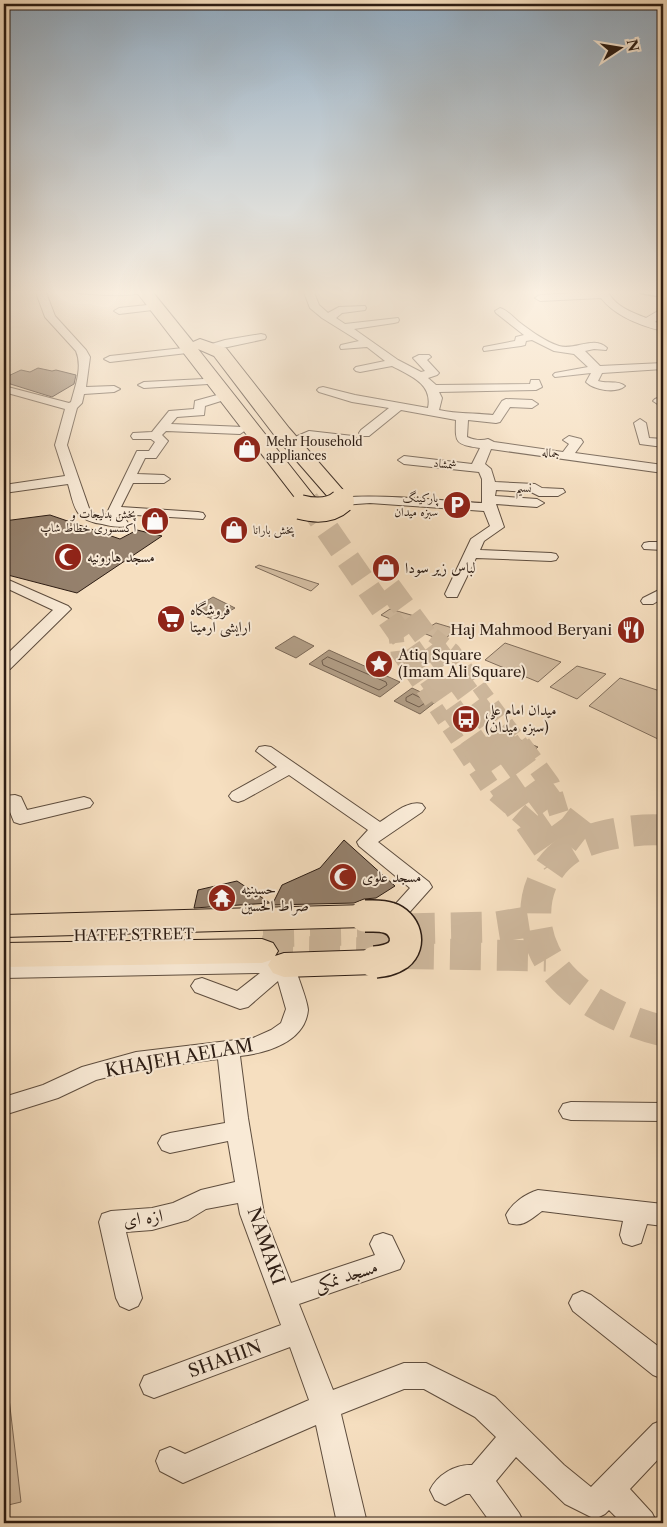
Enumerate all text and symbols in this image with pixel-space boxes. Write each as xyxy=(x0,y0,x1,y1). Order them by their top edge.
north arrow xyxy=(594,22,644,72)
text: N xyxy=(623,37,643,53)
shop icon: Mehr Household appliances xyxy=(232,434,262,464)
place label: Mehr Household appliances xyxy=(266,434,363,463)
street label: جماله xyxy=(541,444,561,461)
street label: شمشاد xyxy=(433,455,458,472)
street label: نسیم xyxy=(515,479,533,501)
place label: پارکینگ سبزه میدان xyxy=(394,490,439,520)
parking icon: پارکینگ سبزه میدان xyxy=(442,490,472,520)
place label: پخش بدلیجات و اکسسوری خطاط شاپ xyxy=(40,506,136,536)
shop icon: پخش بدلیجات و اکسسوری خطاط شاپ xyxy=(140,506,170,536)
shop icon: پخش بارانا xyxy=(219,515,249,545)
place label: پخش بارانا xyxy=(253,522,295,539)
mosque icon: مسجد هارونیه xyxy=(53,542,83,572)
place label: مسجد هارونیه xyxy=(87,547,155,566)
shop icon: لباس زیر سودا xyxy=(371,553,401,583)
place label: لباس زیر سودا xyxy=(405,558,476,577)
place label: فروشگاه ارایشی ارمیتا xyxy=(190,600,251,638)
supermarket icon: فروشگاه ارایشی ارمیتا xyxy=(156,604,186,634)
restaurant icon: Haj Mahmood Beryani xyxy=(616,615,646,645)
place label: Haj Mahmood Beryani xyxy=(450,620,612,639)
place label: Atiq Square (Imam Ali Square) xyxy=(397,645,526,681)
place icon: Atiq Square (Imam Ali Square) xyxy=(364,649,394,679)
place label: میدان امام علی (سبزه میدان) xyxy=(485,700,557,736)
bus stop icon: میدان امام علی (سبزه میدان) xyxy=(451,704,481,734)
mosque icon: مسجد علوی xyxy=(328,862,358,892)
place label: مسجد علوی xyxy=(362,867,421,886)
place label: حسینیه صراط الحسین xyxy=(241,879,309,916)
temple icon: حسینیه صراط الحسین xyxy=(207,883,237,913)
street label: HATEF STREET xyxy=(73,924,195,945)
street label: KHAJEH AELAM xyxy=(103,1034,255,1082)
street label: ازه ای xyxy=(122,1204,165,1232)
street label: NAMAKI xyxy=(243,1204,289,1288)
street label: مسجد نمکی xyxy=(312,1255,381,1298)
street label: SHAHIN xyxy=(185,1336,265,1382)

